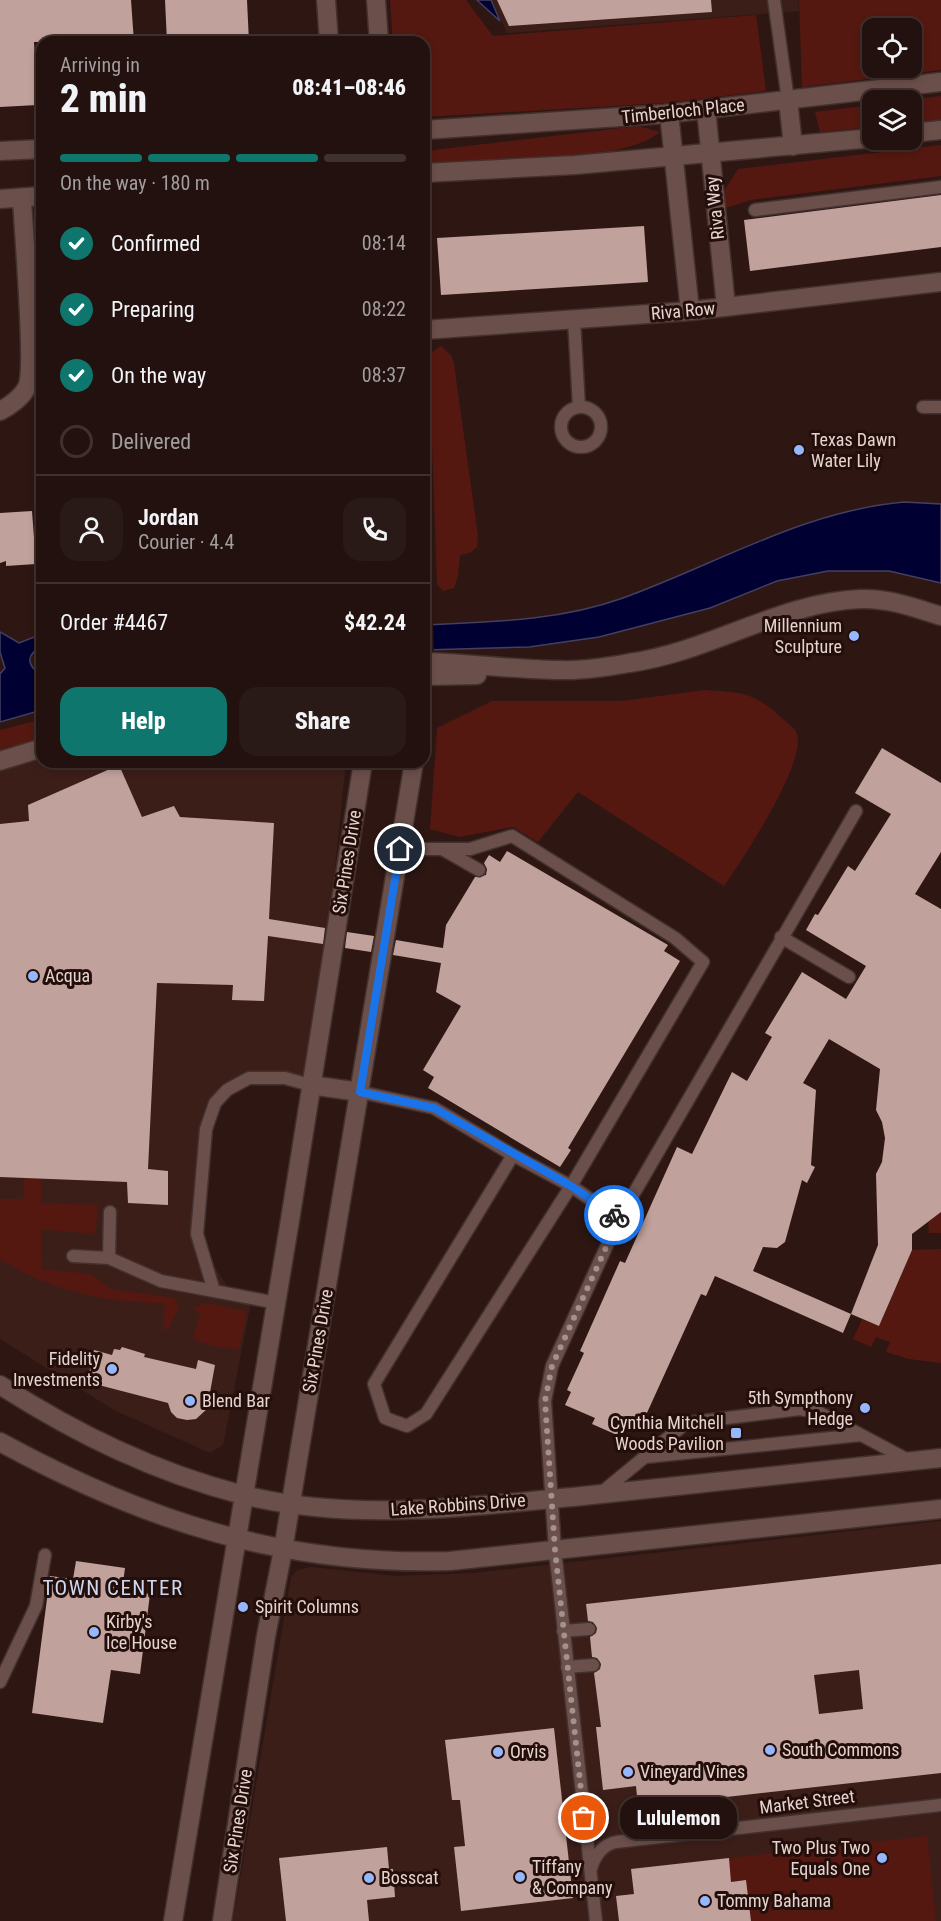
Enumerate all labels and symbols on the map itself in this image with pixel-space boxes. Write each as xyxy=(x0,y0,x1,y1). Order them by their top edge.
street label: Timberloch Place xyxy=(620,94,746,127)
street label: Riva Way xyxy=(701,175,728,241)
street label: Riva Row xyxy=(650,297,716,324)
place label: Texas Dawn Water Lily xyxy=(811,429,896,471)
marker: Texas Dawn Water Lily xyxy=(792,443,806,457)
place label: Millennium Sculpture xyxy=(764,615,842,657)
marker: Millennium Sculpture xyxy=(847,629,861,643)
street label: Six Pines Drive xyxy=(328,808,365,915)
pin xyxy=(374,823,425,874)
place label: Acqua xyxy=(45,965,90,986)
marker: Acqua xyxy=(26,969,40,983)
courier xyxy=(584,1185,644,1245)
street label: Six Pines Drive xyxy=(298,1287,337,1394)
place label: Fidelity Investments xyxy=(13,1348,100,1390)
marker: Fidelity Investments xyxy=(105,1362,119,1376)
place label: 5th Sympthony Hedge xyxy=(747,1387,853,1429)
place label: Blend Bar xyxy=(202,1390,271,1411)
marker: Blend Bar xyxy=(183,1394,197,1408)
marker: 5th Sympthony Hedge xyxy=(858,1401,872,1415)
place label: Cynthia Mitchell Woods Pavilion xyxy=(610,1412,724,1454)
marker: Cynthia Mitchell Woods Pavilion xyxy=(729,1426,743,1440)
street label: Lake Robbins Drive xyxy=(390,1489,526,1520)
district label: TOWN CENTER xyxy=(42,1576,184,1600)
place label: Spirit Columns xyxy=(255,1596,359,1617)
marker: Spirit Columns xyxy=(236,1600,250,1614)
place label: Kirby's Ice House xyxy=(106,1611,177,1653)
marker: Kirby's Ice House xyxy=(87,1625,101,1639)
place label: South Commons xyxy=(782,1739,900,1760)
place label: Orvis xyxy=(510,1741,547,1762)
marker: South Commons xyxy=(763,1743,777,1757)
marker: Orvis xyxy=(491,1745,505,1759)
place label: Vineyard Vines xyxy=(640,1761,745,1782)
marker: Vineyard Vines xyxy=(621,1765,635,1779)
street label: Six Pines Drive xyxy=(219,1767,256,1874)
street label: Market Street xyxy=(758,1785,856,1818)
pin xyxy=(558,1792,609,1843)
callout: Lululemon xyxy=(620,1797,737,1839)
place label: Two Plus Two Equals One xyxy=(772,1837,870,1879)
marker: Two Plus Two Equals One xyxy=(875,1851,889,1865)
place label: Tiffany & Company xyxy=(532,1856,613,1898)
place label: Bosscat xyxy=(381,1867,439,1888)
marker: Tiffany & Company xyxy=(513,1870,527,1884)
marker: Bosscat xyxy=(362,1871,376,1885)
place label: Tommy Bahama xyxy=(717,1890,831,1911)
marker: Tommy Bahama xyxy=(698,1894,712,1908)

